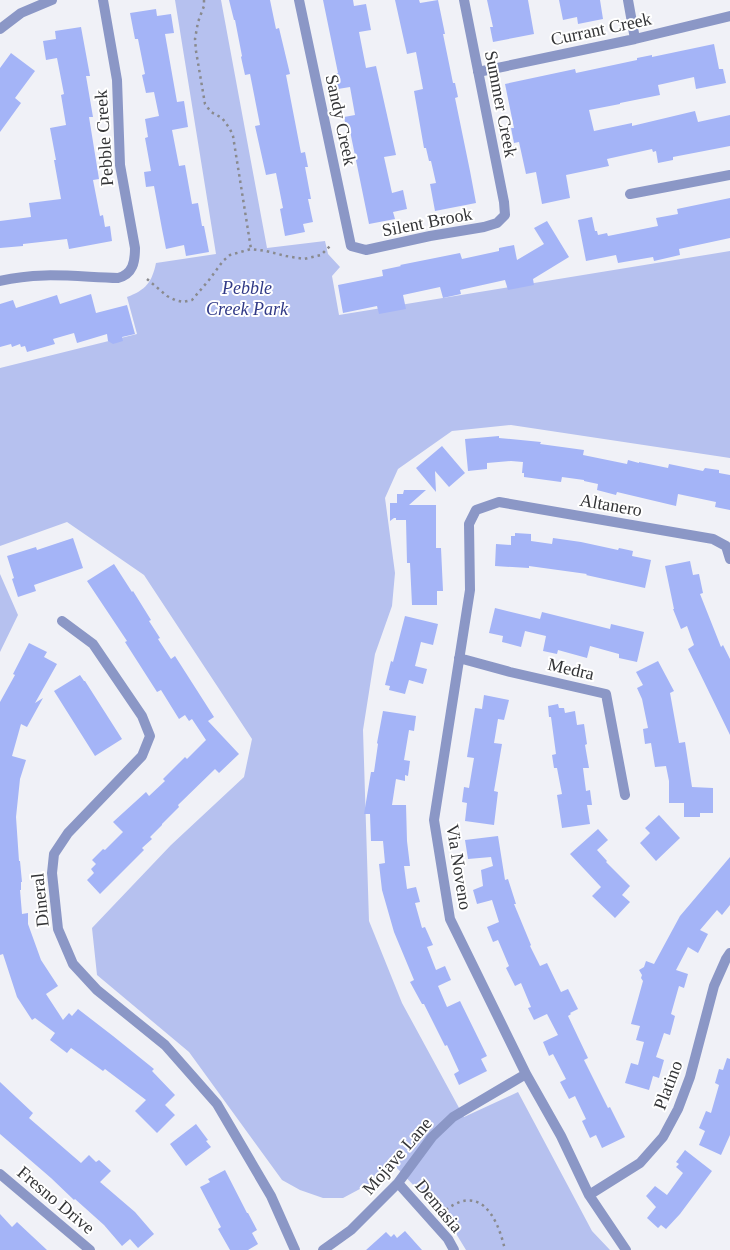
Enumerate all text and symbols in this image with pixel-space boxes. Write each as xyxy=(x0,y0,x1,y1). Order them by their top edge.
street label: Currant Creek xyxy=(549,9,653,49)
street label: Summer Creek xyxy=(481,49,521,159)
street label: Sandy Creek xyxy=(322,73,360,167)
street label: Pebble Creek xyxy=(91,89,117,187)
street label: Silent Brook xyxy=(380,203,474,241)
park label: Pebble Creek Park xyxy=(206,278,289,319)
street label: Altanero xyxy=(578,490,644,520)
street label: Medra xyxy=(546,654,596,684)
street label: Via Noveno xyxy=(442,823,476,911)
street label: Dineral xyxy=(27,872,53,928)
street label: Platino xyxy=(650,1058,686,1112)
street label: Mojave Lane xyxy=(358,1113,436,1199)
street label: Fresno Drive xyxy=(13,1162,99,1238)
street label: Demasia xyxy=(411,1175,467,1237)

